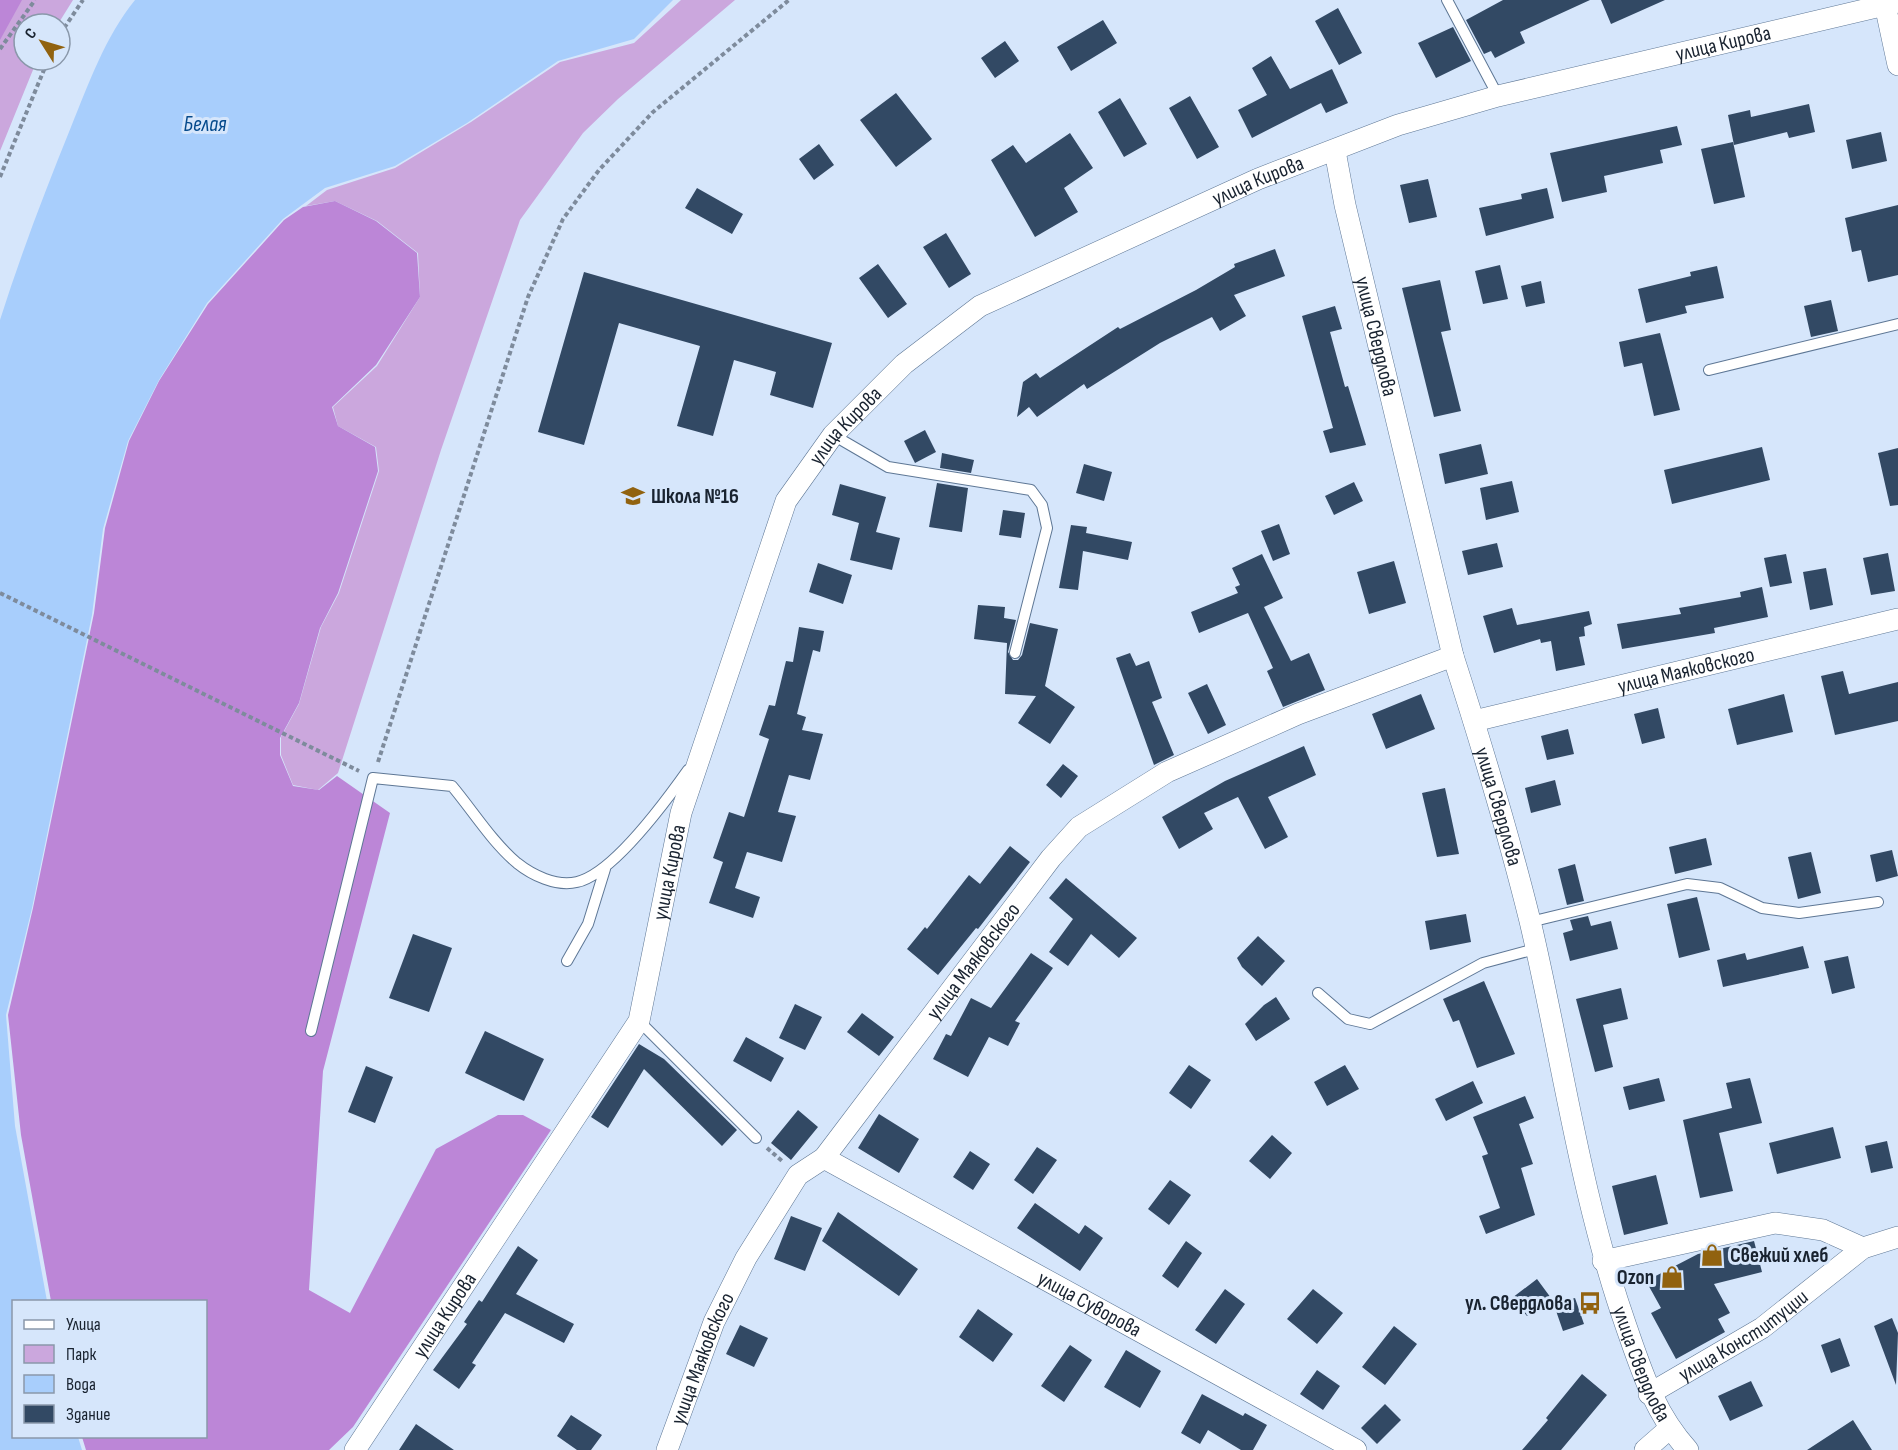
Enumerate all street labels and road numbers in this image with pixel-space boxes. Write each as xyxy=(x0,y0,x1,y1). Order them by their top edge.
street label: улица Кирова xyxy=(1673,20,1773,66)
street label: улица Кирова xyxy=(1208,150,1307,211)
street label: улица Свердлова xyxy=(1350,274,1403,399)
street label: улица Кирова xyxy=(803,381,887,469)
street label: улица Маяковского xyxy=(1615,642,1757,698)
street label: улица Свердлова xyxy=(1470,744,1528,868)
street label: улица Кирова xyxy=(647,823,691,922)
street label: улица Маяковского xyxy=(921,898,1025,1024)
street label: улица Суворова xyxy=(1033,1265,1146,1342)
street label: улица Кирова xyxy=(407,1268,482,1362)
street label: улица Конституции xyxy=(1674,1284,1813,1387)
street label: улица Маяковского xyxy=(665,1288,739,1428)
street label: улица Свердлова xyxy=(1608,1303,1676,1426)

